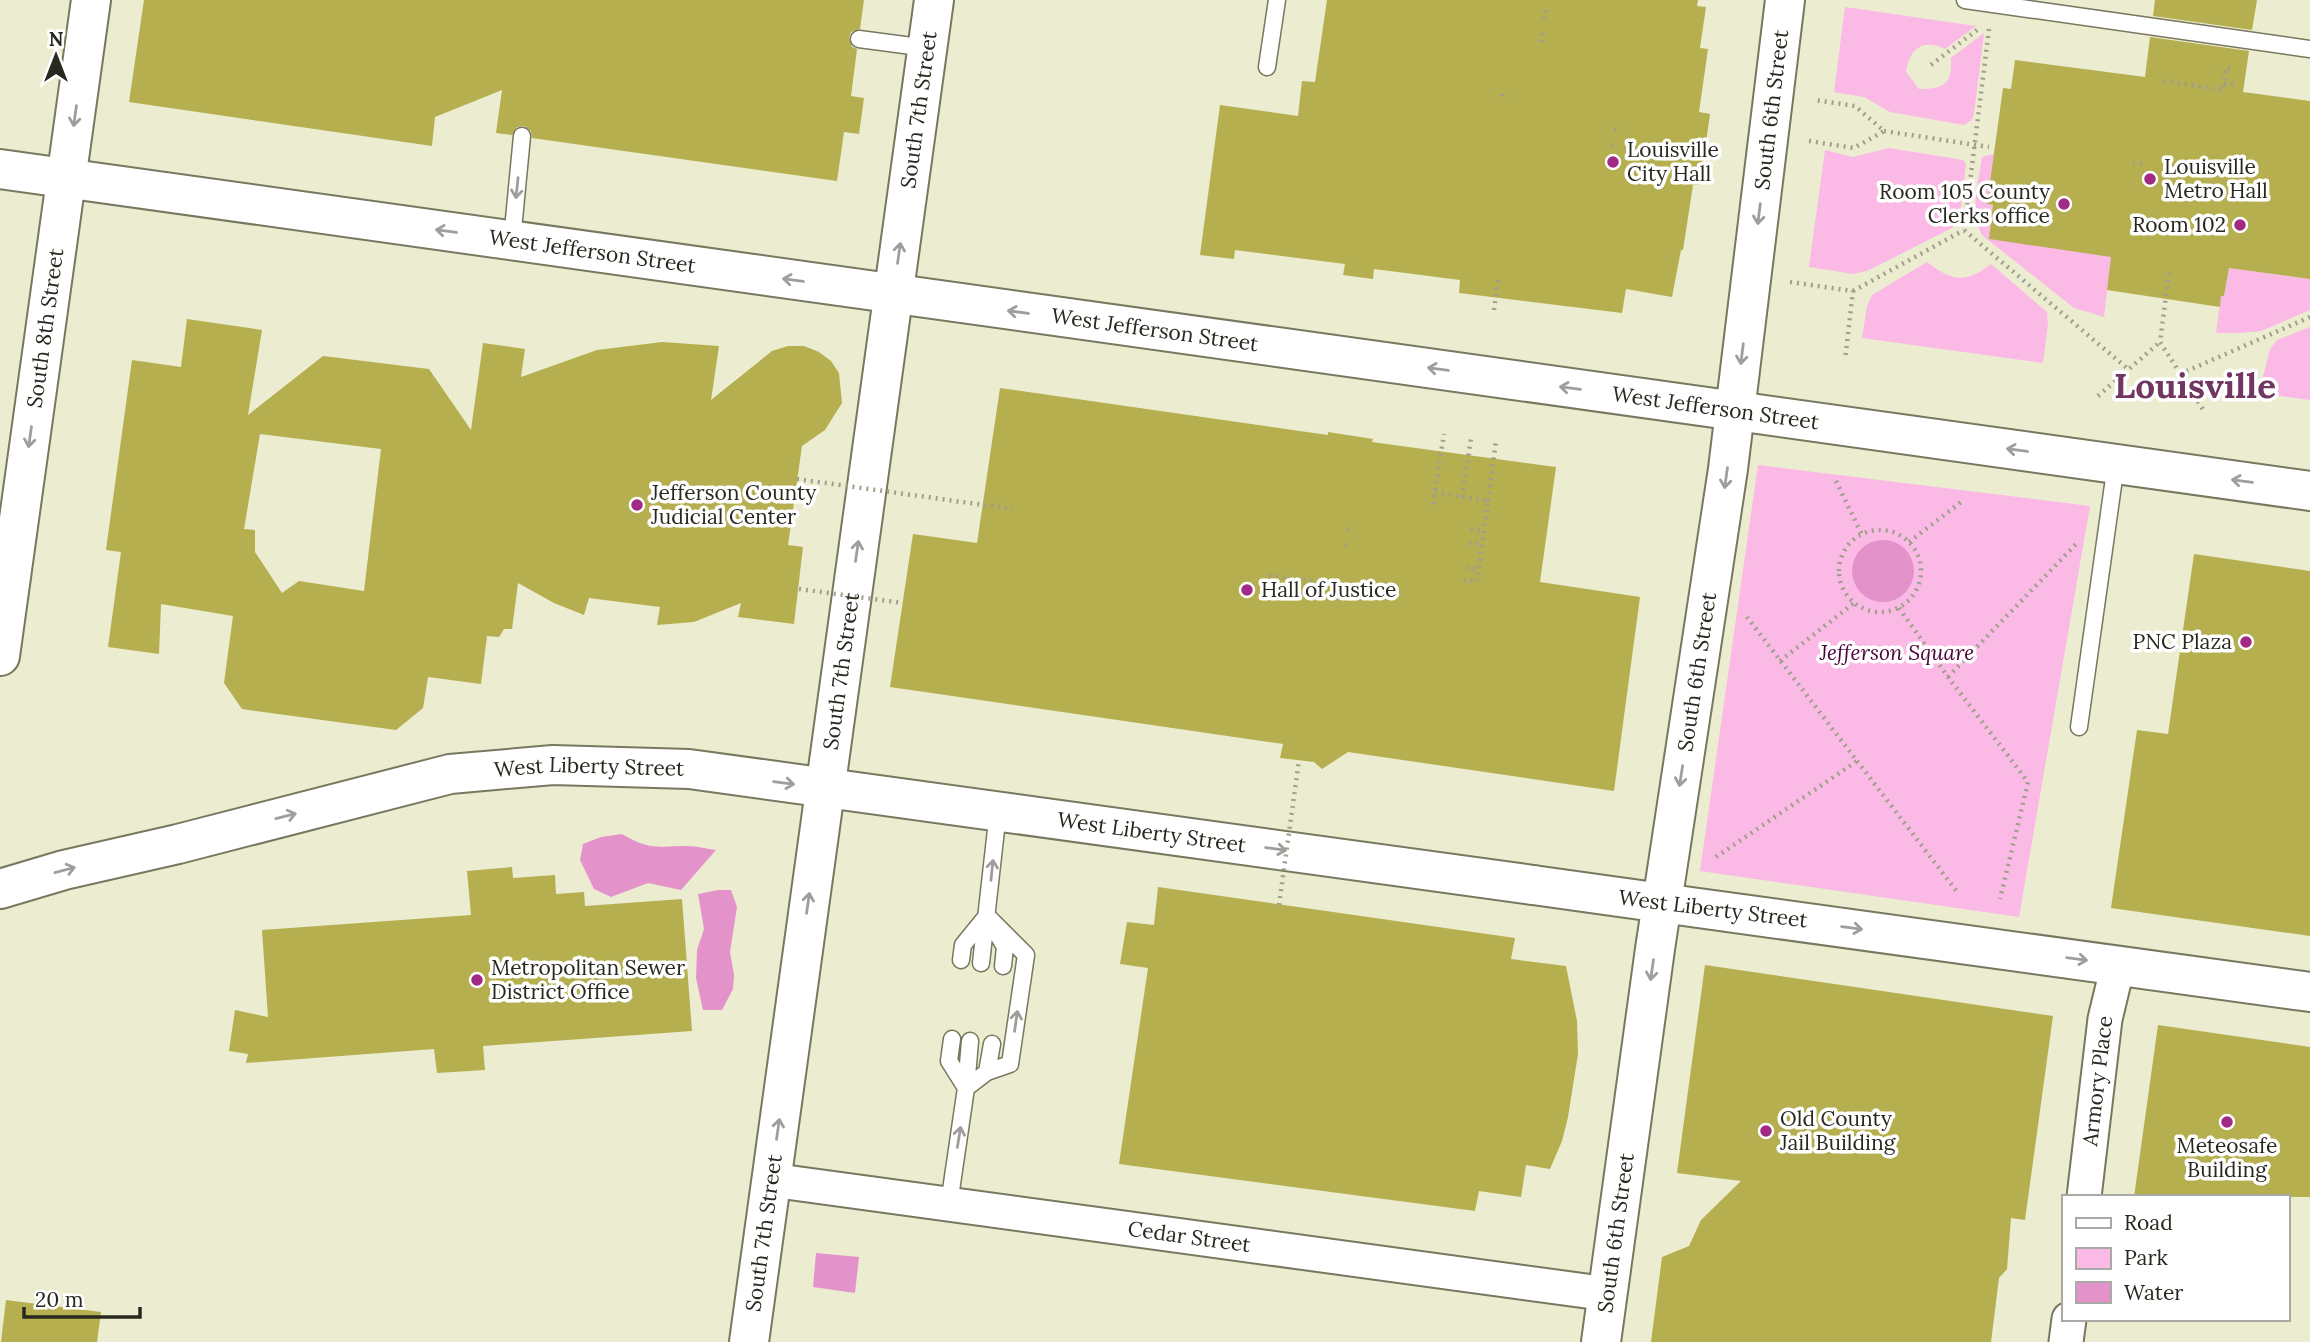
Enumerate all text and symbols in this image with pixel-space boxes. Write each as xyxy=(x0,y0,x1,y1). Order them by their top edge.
north arrow xyxy=(21,21,91,91)
text: N xyxy=(49,27,64,51)
street label: South 6th Street xyxy=(1748,27,1794,191)
street label: South 7th Street xyxy=(894,28,943,190)
one-way arrow xyxy=(68,104,81,127)
place label: Louisville City Hall xyxy=(1627,136,1719,187)
place label: Louisville Metro Hall xyxy=(2164,153,2268,204)
marker: Louisville City Hall xyxy=(1605,154,1621,170)
marker: Louisville Metro Hall xyxy=(2142,171,2158,187)
one-way arrow xyxy=(510,176,523,199)
place label: Room 105 County Clerks office xyxy=(1879,178,2050,229)
marker: Room 105 County Clerks office xyxy=(2056,196,2072,212)
one-way arrow xyxy=(1753,202,1766,225)
place label: Room 102 xyxy=(2132,211,2226,238)
marker: Room 102 xyxy=(2232,217,2248,233)
street label: West Jefferson Street xyxy=(487,223,698,279)
one-way arrow xyxy=(436,224,458,237)
one-way arrow xyxy=(892,242,905,265)
street label: South 8th Street xyxy=(21,246,70,410)
one-way arrow xyxy=(782,274,805,287)
street label: West Jefferson Street xyxy=(1050,302,1261,357)
one-way arrow xyxy=(1007,305,1030,318)
one-way arrow xyxy=(1736,342,1749,365)
one-way arrow xyxy=(1427,363,1450,376)
district label: Louisville xyxy=(2114,363,2276,408)
street label: West Jefferson Street xyxy=(1610,380,1821,436)
one-way arrow xyxy=(1559,381,1582,394)
one-way arrow xyxy=(24,425,37,448)
one-way arrow xyxy=(2006,443,2029,456)
one-way arrow xyxy=(1720,466,1733,489)
one-way arrow xyxy=(2232,475,2254,488)
place label: Jefferson County Judicial Center xyxy=(650,479,816,530)
marker: Jefferson County Judicial Center xyxy=(629,497,645,513)
one-way arrow xyxy=(851,540,864,563)
place label: Hall of Justice xyxy=(1261,576,1396,603)
marker: Hall of Justice xyxy=(1239,582,1255,598)
street label: South 6th Street xyxy=(1671,589,1722,753)
street label: South 7th Street xyxy=(817,590,865,752)
place label: PNC Plaza xyxy=(2133,628,2232,655)
marker: PNC Plaza xyxy=(2238,634,2254,650)
park label: Jefferson Square xyxy=(1819,639,1974,666)
street label: West Liberty Street xyxy=(493,751,685,783)
one-way arrow xyxy=(1674,764,1687,787)
one-way arrow xyxy=(772,777,795,790)
street label: West Liberty Street xyxy=(1056,806,1249,859)
one-way arrow xyxy=(275,809,297,822)
one-way arrow xyxy=(1265,843,1287,856)
one-way arrow xyxy=(985,860,998,882)
one-way arrow xyxy=(54,863,76,876)
street label: West Liberty Street xyxy=(1617,884,1810,934)
one-way arrow xyxy=(802,892,815,915)
one-way arrow xyxy=(1840,921,1862,934)
one-way arrow xyxy=(2065,953,2088,966)
place label: Metropolitan Sewer District Office xyxy=(491,954,685,1005)
one-way arrow xyxy=(1646,958,1659,981)
marker: Metropolitan Sewer District Office xyxy=(469,972,485,988)
one-way arrow xyxy=(1010,1010,1023,1033)
street label: Armory Place xyxy=(2076,1014,2118,1148)
place label: Old County Jail Building xyxy=(1779,1105,1896,1156)
marker: Meteosafe Building xyxy=(2219,1114,2235,1130)
one-way arrow xyxy=(771,1118,784,1141)
marker: Old County Jail Building xyxy=(1758,1123,1774,1139)
one-way arrow xyxy=(953,1126,966,1149)
place label: Meteosafe Building xyxy=(2177,1132,2278,1183)
street label: South 6th Street xyxy=(1591,1151,1640,1315)
street label: South 7th Street xyxy=(739,1152,788,1313)
legend xyxy=(2062,1195,2289,1321)
text: Road xyxy=(2124,1209,2173,1236)
street label: Cedar Street xyxy=(1126,1215,1253,1258)
text: Park xyxy=(2124,1244,2168,1271)
scale bar xyxy=(24,1276,140,1320)
text: Water xyxy=(2124,1279,2183,1306)
text: 20 m xyxy=(35,1286,84,1313)

